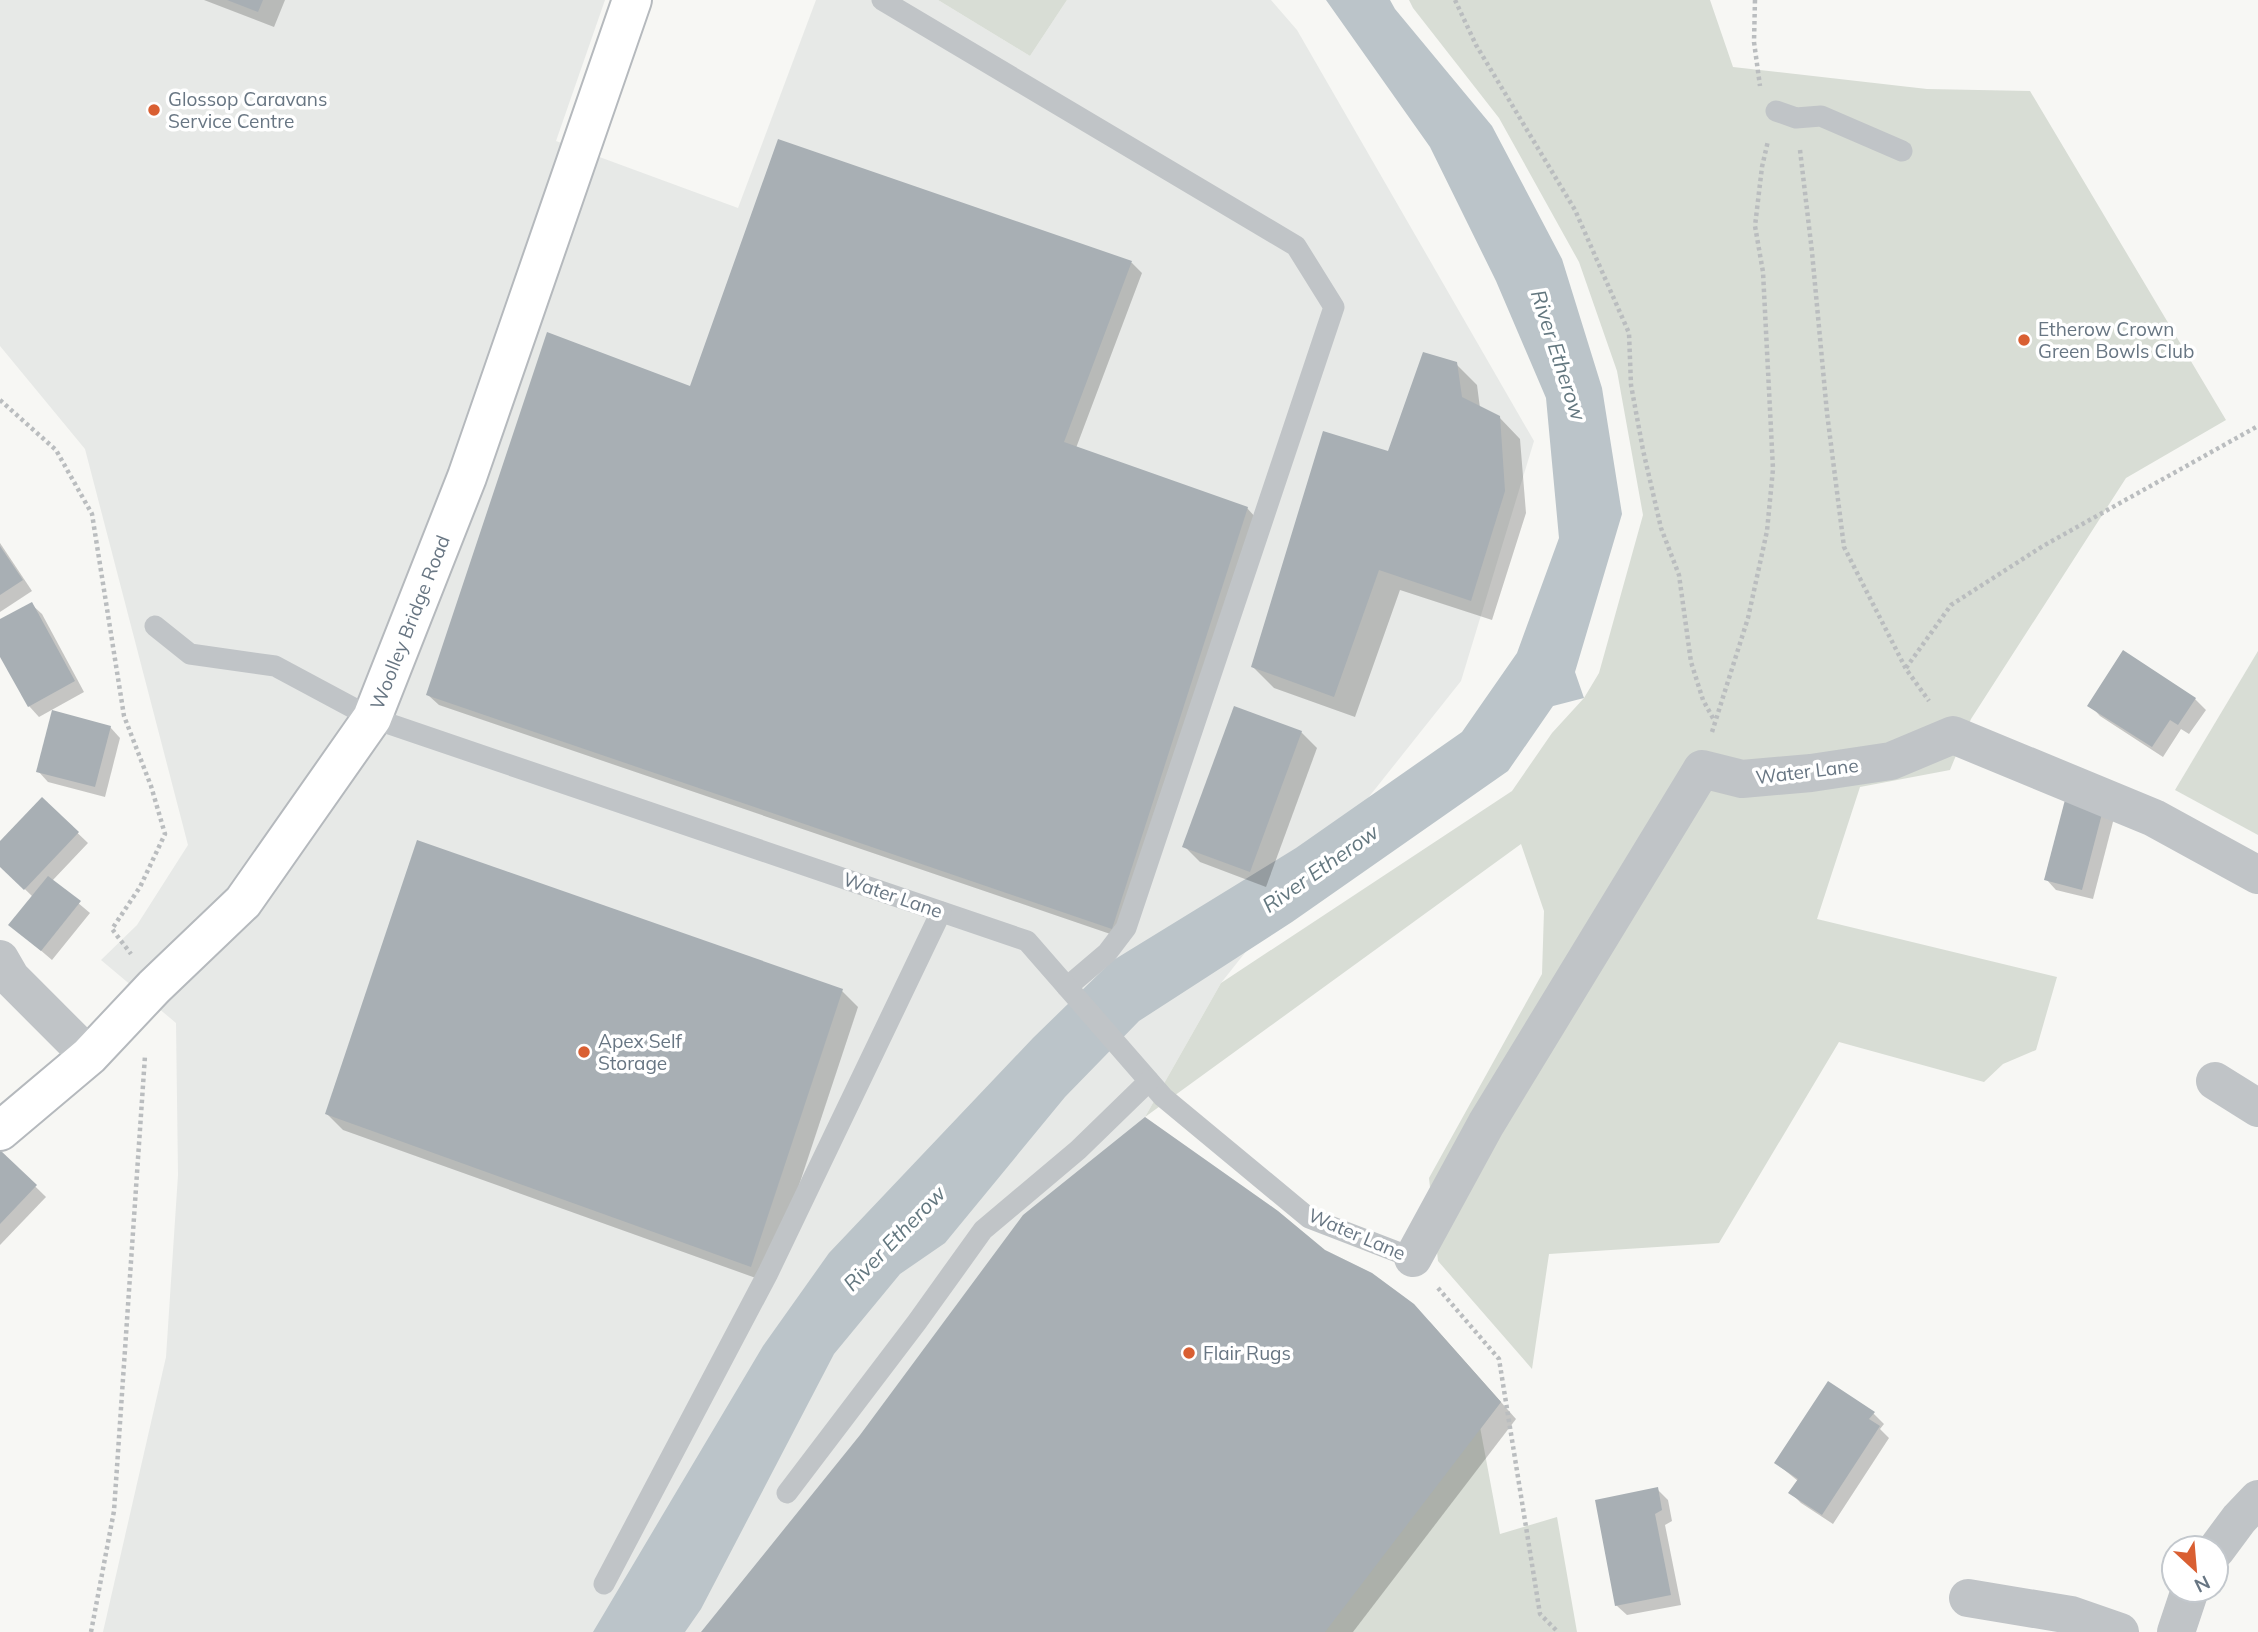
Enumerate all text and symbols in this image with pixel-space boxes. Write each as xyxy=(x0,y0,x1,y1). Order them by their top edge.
place label: Glossop Caravans Service Centre xyxy=(168,87,327,133)
marker: Glossop Caravans Service Centre xyxy=(146,102,162,118)
water label: River Etherow xyxy=(1526,286,1593,424)
place label: Etherow Crown Green Bowls Club xyxy=(2038,317,2194,363)
marker: Etherow Crown Green Bowls Club xyxy=(2016,332,2032,348)
street label: Woolley Bridge Road xyxy=(365,532,455,713)
street label: Water Lane xyxy=(1754,753,1860,789)
water label: River Etherow xyxy=(1257,818,1384,918)
street label: Water Lane xyxy=(840,867,946,923)
place label: Apex Self Storage xyxy=(598,1029,682,1075)
marker: Apex Self Storage xyxy=(576,1044,592,1060)
water label: River Etherow xyxy=(837,1180,951,1296)
street label: Water Lane xyxy=(1305,1203,1409,1265)
place label: Flair Rugs xyxy=(1203,1341,1291,1365)
marker: Flair Rugs xyxy=(1181,1345,1197,1361)
north arrow xyxy=(2160,1534,2230,1604)
text: N xyxy=(2191,1570,2214,1598)

